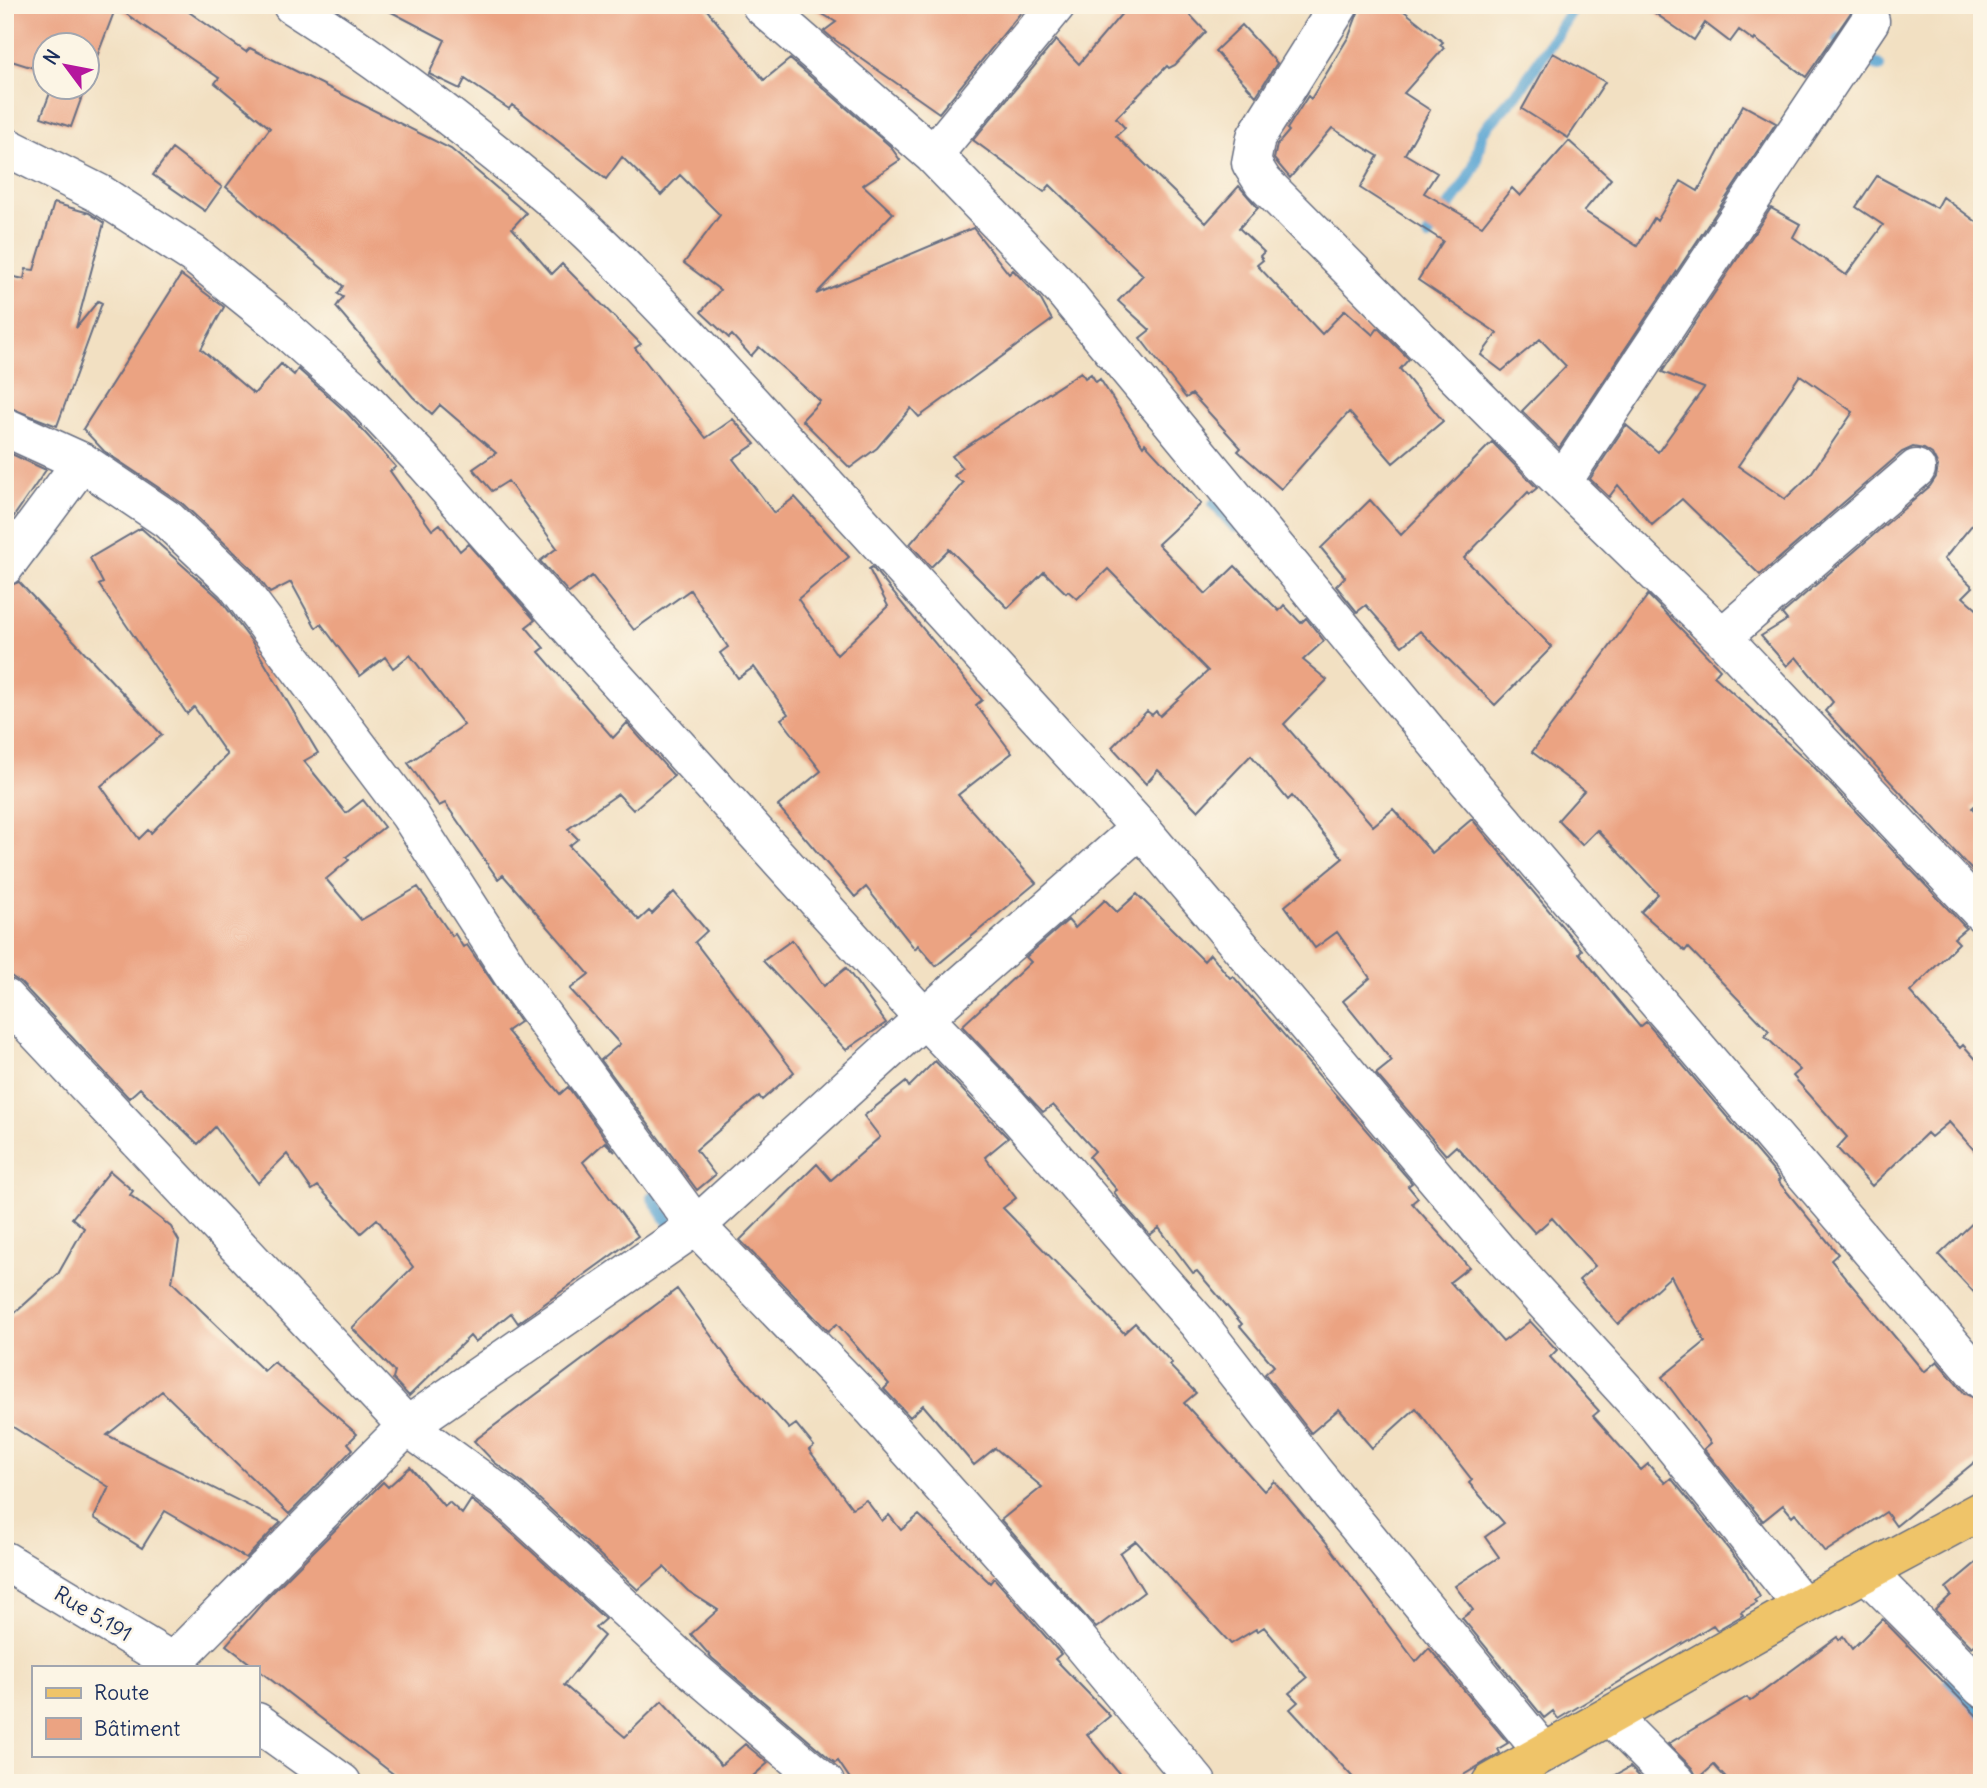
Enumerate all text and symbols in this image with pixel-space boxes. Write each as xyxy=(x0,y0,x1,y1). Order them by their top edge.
north arrow xyxy=(32,32,102,102)
text: N xyxy=(38,45,65,69)
street label: Rue 5.191 xyxy=(49,1580,137,1647)
legend xyxy=(32,1666,259,1756)
text: Route xyxy=(94,1679,149,1706)
text: Bâtiment xyxy=(94,1715,180,1742)

